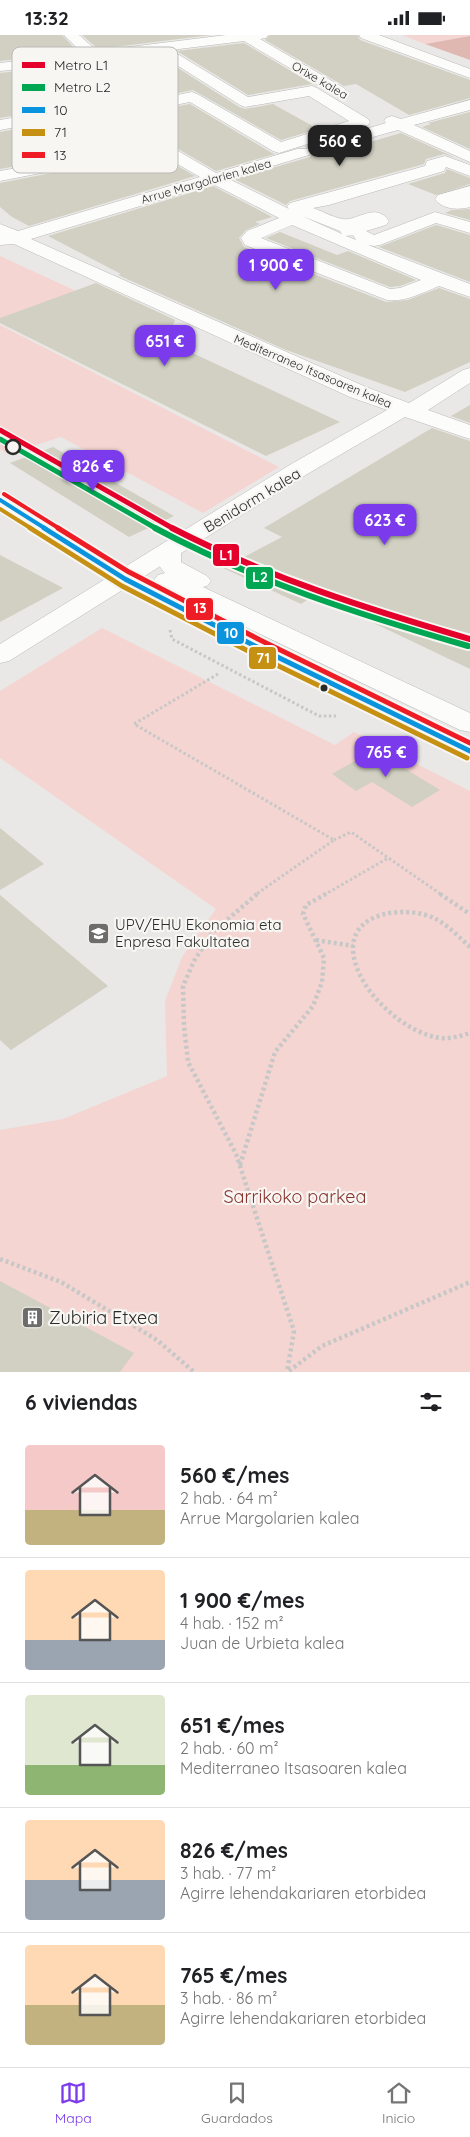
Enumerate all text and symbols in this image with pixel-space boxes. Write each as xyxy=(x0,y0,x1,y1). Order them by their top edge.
text: 13:32 xyxy=(25,6,69,30)
legend xyxy=(12,47,178,173)
text: Metro L1 xyxy=(54,56,108,74)
street label: Orixe kalea xyxy=(289,58,351,102)
text: Metro L2 xyxy=(54,78,111,96)
text: 10 xyxy=(54,101,68,119)
text: 71 xyxy=(54,123,67,141)
pin: 560 € xyxy=(305,125,375,167)
text: 560 € xyxy=(319,131,361,151)
text: 13 xyxy=(54,146,67,164)
street label: Arrue Margolarien kalea xyxy=(139,155,273,207)
pin: 1 900 € xyxy=(230,249,322,291)
text: 1 900 € xyxy=(249,255,303,275)
pin: 651 € xyxy=(130,325,200,367)
text: 651 € xyxy=(146,331,184,351)
street label: Mediterraneo Itsasoaren kalea xyxy=(232,331,394,411)
unlabelled marker xyxy=(5,439,21,455)
pin: 826 € xyxy=(58,449,128,492)
text: 826 € xyxy=(72,456,114,476)
street label: Benidorm kalea xyxy=(200,464,304,536)
pin: 623 € xyxy=(350,503,420,546)
text: 623 € xyxy=(364,510,406,530)
line badge: L1 xyxy=(212,543,240,567)
text: L1 xyxy=(219,546,233,564)
line badge: L2 xyxy=(245,566,274,590)
text: L2 xyxy=(252,568,268,586)
line badge: 13 xyxy=(185,597,214,621)
text: 13 xyxy=(194,599,206,617)
line badge: 10 xyxy=(216,621,245,645)
text: 10 xyxy=(224,624,238,642)
line badge: 71 xyxy=(248,646,277,670)
text: 71 xyxy=(256,649,270,667)
unlabelled marker xyxy=(319,683,329,693)
pin: 765 € xyxy=(351,735,421,778)
text: 765 € xyxy=(366,742,406,762)
place label: UPV/EHU Ekonomia eta Enpresa Fakultatea xyxy=(115,915,282,951)
school or university icon: UPV/EHU Ekonomia eta Enpresa Fakultatea xyxy=(87,921,111,945)
park label: Sarrikoko parkea xyxy=(224,1185,367,1208)
building icon: Zubiria Etxea xyxy=(21,1305,45,1329)
place label: Zubiria Etxea xyxy=(49,1306,158,1329)
icon: filters xyxy=(417,1388,445,1416)
text: 6 viviendas xyxy=(25,1389,137,1415)
text: 560 €/mes xyxy=(180,1462,289,1488)
icon: home xyxy=(65,1465,125,1525)
text: 2 hab. · 64 m² xyxy=(180,1488,278,1508)
text: Arrue Margolarien kalea xyxy=(180,1508,360,1528)
text: 1 900 €/mes xyxy=(180,1587,305,1613)
icon: home xyxy=(65,1590,125,1650)
text: 4 hab. · 152 m² xyxy=(180,1613,284,1633)
text: Juan de Urbieta kalea xyxy=(180,1633,344,1653)
text: 651 €/mes xyxy=(180,1712,285,1738)
icon: home xyxy=(65,1715,125,1775)
text: 2 hab. · 60 m² xyxy=(180,1738,279,1758)
text: Mediterraneo Itsasoaren kalea xyxy=(180,1758,407,1778)
text: 826 €/mes xyxy=(180,1837,288,1863)
icon: home xyxy=(65,1840,125,1900)
text: 3 hab. · 77 m² xyxy=(180,1863,276,1883)
text: Agirre lehendakariaren etorbidea xyxy=(180,1883,426,1903)
text: 765 €/mes xyxy=(180,1962,287,1988)
icon: home xyxy=(65,1965,125,2025)
text: 3 hab. · 86 m² xyxy=(180,1988,277,2008)
text: Agirre lehendakariaren etorbidea xyxy=(180,2008,426,2028)
tab: Mapa xyxy=(55,2079,92,2127)
tab: Guardados xyxy=(201,2079,273,2127)
tab: Inicio xyxy=(382,2079,415,2127)

